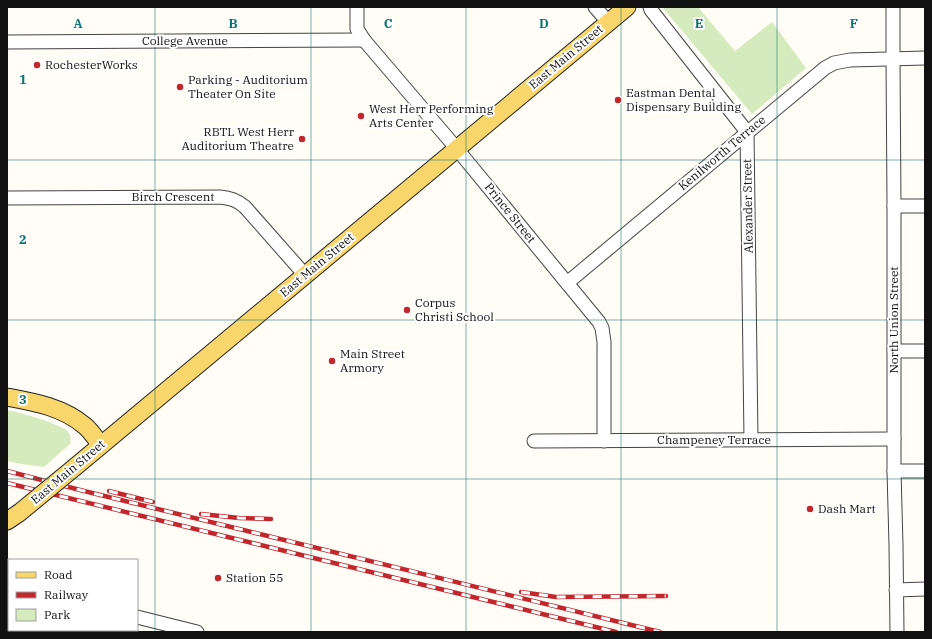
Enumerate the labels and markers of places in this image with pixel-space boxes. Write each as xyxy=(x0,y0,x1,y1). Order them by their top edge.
place label: RochesterWorks xyxy=(45,57,138,72)
marker: RochesterWorks xyxy=(32,60,42,70)
place label: Parking - Auditorium Theater On Site xyxy=(188,72,308,101)
marker: Parking - Auditorium Theater On Site xyxy=(175,82,185,92)
place label: Eastman Dental Dispensary Building xyxy=(626,85,741,114)
marker: Eastman Dental Dispensary Building xyxy=(613,95,623,105)
place label: West Herr Performing Arts Center xyxy=(369,101,494,130)
marker: West Herr Performing Arts Center xyxy=(356,111,366,121)
place label: RBTL West Herr Auditorium Theatre xyxy=(181,124,295,153)
marker: RBTL West Herr Auditorium Theatre xyxy=(297,134,307,144)
place label: Corpus Christi School xyxy=(415,295,494,324)
marker: Corpus Christi School xyxy=(402,305,412,315)
place label: Main Street Armory xyxy=(340,346,405,375)
marker: Main Street Armory xyxy=(327,356,337,366)
place label: Dash Mart xyxy=(818,501,876,516)
marker: Dash Mart xyxy=(805,504,815,514)
place label: Station 55 xyxy=(226,570,283,585)
marker: Station 55 xyxy=(213,573,223,583)

